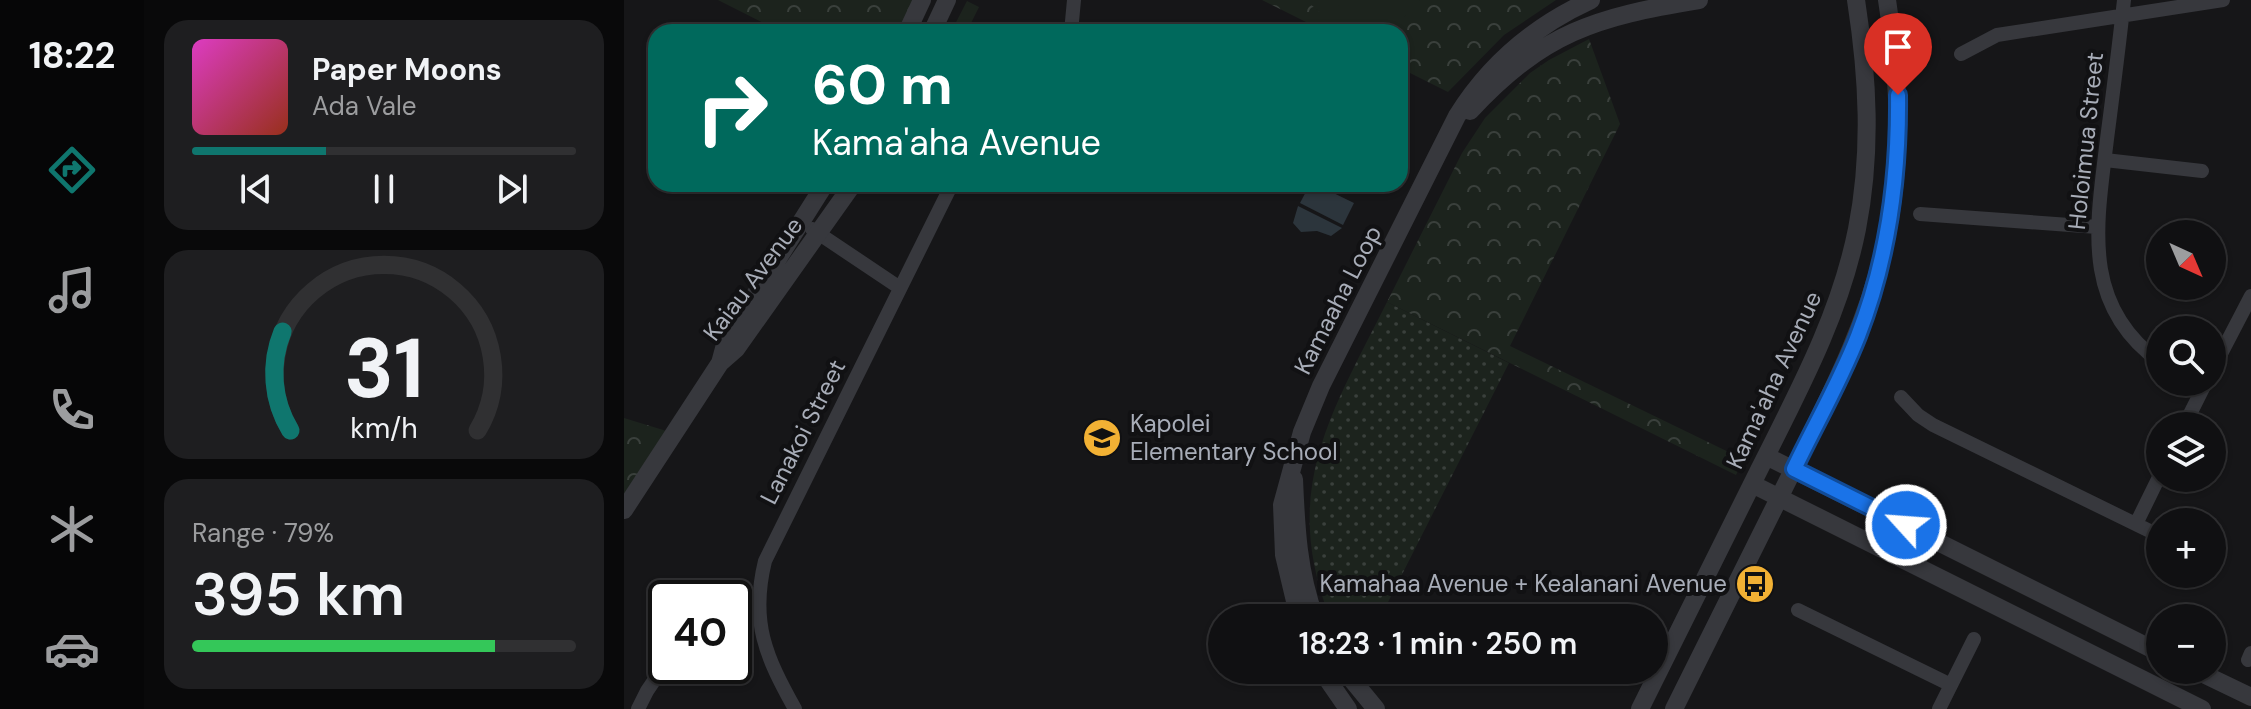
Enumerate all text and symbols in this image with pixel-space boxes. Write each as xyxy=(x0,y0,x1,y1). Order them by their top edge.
pin xyxy=(1864,13,1932,95)
icon: arrive xyxy=(1876,25,1920,69)
text: 18:22 xyxy=(29,32,115,79)
text: 60 m xyxy=(812,48,953,121)
text: Paper Moons xyxy=(312,50,502,89)
street label: Holoimua Street xyxy=(2061,51,2110,231)
icon: right xyxy=(680,56,784,160)
text: Ada Vale xyxy=(312,89,417,123)
text: Kama'aha Avenue xyxy=(812,119,1101,166)
icon: directions xyxy=(44,142,100,198)
icon: previous xyxy=(234,167,278,211)
icon: pause xyxy=(362,167,406,211)
icon: next xyxy=(490,167,534,211)
street label: Kaiau Avenue xyxy=(696,211,809,347)
street label: Kamaaha Loop xyxy=(1287,220,1388,379)
north arrow xyxy=(2146,220,2226,300)
map controls xyxy=(2146,220,2226,684)
icon: music xyxy=(44,262,100,318)
street label: Kama'aha Avenue xyxy=(1719,286,1828,474)
text: 31 xyxy=(344,313,424,422)
button: search xyxy=(2146,316,2226,396)
street label: Lanakoi Street xyxy=(753,354,852,509)
icon: phone xyxy=(44,382,100,438)
place label: Kapolei Elementary School xyxy=(1130,408,1338,467)
text: km/h xyxy=(350,410,418,447)
button: layers xyxy=(2146,412,2226,492)
school or university icon: Kapolei Elementary School xyxy=(1081,417,1123,459)
position arrow xyxy=(1864,483,1948,567)
icon: climate xyxy=(44,501,100,557)
button: + xyxy=(2146,508,2226,588)
text: Range · 79% xyxy=(192,516,334,550)
text: 395 km xyxy=(192,555,405,634)
bus stop icon: Kamahaa Avenue + Kealanani Avenue xyxy=(1734,563,1776,605)
place label: Kamahaa Avenue + Kealanani Avenue xyxy=(1320,568,1727,599)
speed limit sign: 40 xyxy=(648,580,752,684)
button: − xyxy=(2146,604,2226,684)
icon: car xyxy=(44,621,100,677)
text: 18:23 · 1 min · 250 m xyxy=(1299,624,1577,663)

